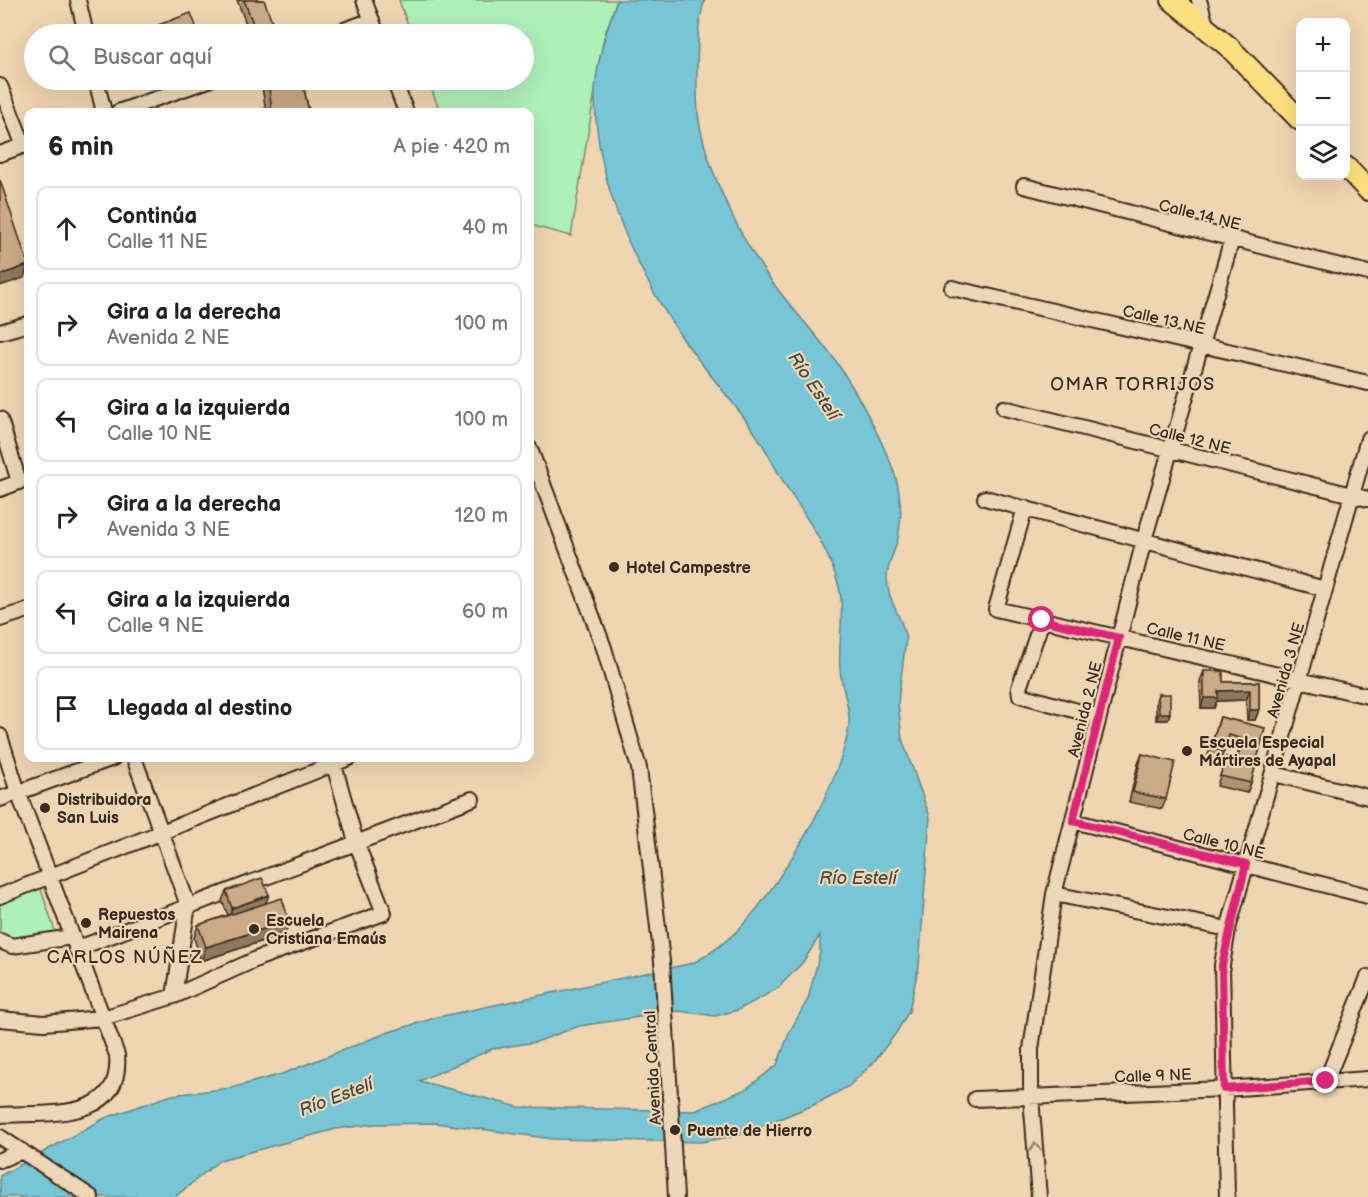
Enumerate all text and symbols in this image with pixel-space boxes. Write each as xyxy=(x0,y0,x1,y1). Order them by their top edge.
map controls xyxy=(1296,18,1350,180)
button: + xyxy=(1296,18,1350,72)
search box xyxy=(24,24,534,90)
icon: search xyxy=(45,41,78,74)
text: Buscar aquí xyxy=(93,44,212,71)
button: − xyxy=(1296,72,1350,126)
button: layers xyxy=(1296,126,1350,180)
text: 6 min xyxy=(48,132,114,163)
text: A pie · 420 m xyxy=(394,135,510,159)
street label: Calle 14 NE xyxy=(1157,196,1243,235)
text: Continúa xyxy=(107,203,197,230)
icon: ahead xyxy=(50,212,83,245)
text: 40 m xyxy=(462,216,508,240)
text: Calle 11 NE xyxy=(107,230,208,254)
text: Gira a la derecha xyxy=(107,299,281,326)
street label: Calle 13 NE xyxy=(1121,302,1207,339)
icon: right xyxy=(50,308,83,341)
text: 100 m xyxy=(455,312,508,336)
text: Avenida 2 NE xyxy=(107,326,230,350)
water label: Río Estelí xyxy=(783,348,845,427)
district label: OMAR TORRIJOS xyxy=(1050,374,1216,395)
text: Gira a la izquierda xyxy=(107,395,291,422)
icon: left xyxy=(50,404,83,437)
text: 100 m xyxy=(455,408,508,432)
street label: Calle 12 NE xyxy=(1147,420,1233,459)
text: Calle 10 NE xyxy=(107,422,212,446)
text: Gira a la derecha xyxy=(107,491,281,518)
icon: right xyxy=(50,500,83,533)
text: 120 m xyxy=(455,504,508,528)
text: Avenida 3 NE xyxy=(107,518,230,542)
place label: Hotel Campestre xyxy=(626,559,751,578)
marker: Hotel Campestre xyxy=(607,560,621,574)
text: Gira a la izquierda xyxy=(107,587,291,614)
icon: left xyxy=(50,596,83,629)
text: 60 m xyxy=(462,600,508,624)
route start xyxy=(1028,606,1054,632)
text: Calle 9 NE xyxy=(107,614,204,638)
street label: Calle 11 NE xyxy=(1144,619,1227,656)
street label: Avenida 3 NE xyxy=(1264,620,1309,720)
street label: Avenida 2 NE xyxy=(1064,660,1107,759)
icon: arrive xyxy=(50,692,83,725)
text: Llegada al destino xyxy=(107,695,292,722)
place label: Escuela Especial Mártires de Ayapal xyxy=(1199,734,1336,771)
marker: Escuela Especial Mártires de Ayapal xyxy=(1180,744,1194,758)
place label: Distribuidora San Luis xyxy=(57,791,152,828)
marker: Distribuidora San Luis xyxy=(38,801,52,815)
street label: Calle 10 NE xyxy=(1181,825,1267,864)
water label: Río Estelí xyxy=(819,868,899,889)
place label: Repuestos Mairena xyxy=(98,906,176,943)
place label: Escuela Cristiana Emaús xyxy=(266,912,386,949)
marker: Repuestos Mairena xyxy=(79,916,93,930)
marker: Escuela Cristiana Emaús xyxy=(247,922,261,936)
district label: CARLOS NÚÑEZ xyxy=(47,945,203,968)
street label: Avenida Central xyxy=(641,1010,666,1126)
street label: Calle 9 NE xyxy=(1114,1066,1192,1087)
route end xyxy=(1312,1067,1338,1093)
water label: Río Estelí xyxy=(296,1073,379,1121)
place label: Puente de Hierro xyxy=(687,1122,812,1141)
marker: Puente de Hierro xyxy=(668,1123,682,1137)
one-way arrow xyxy=(1028,1142,1041,1151)

